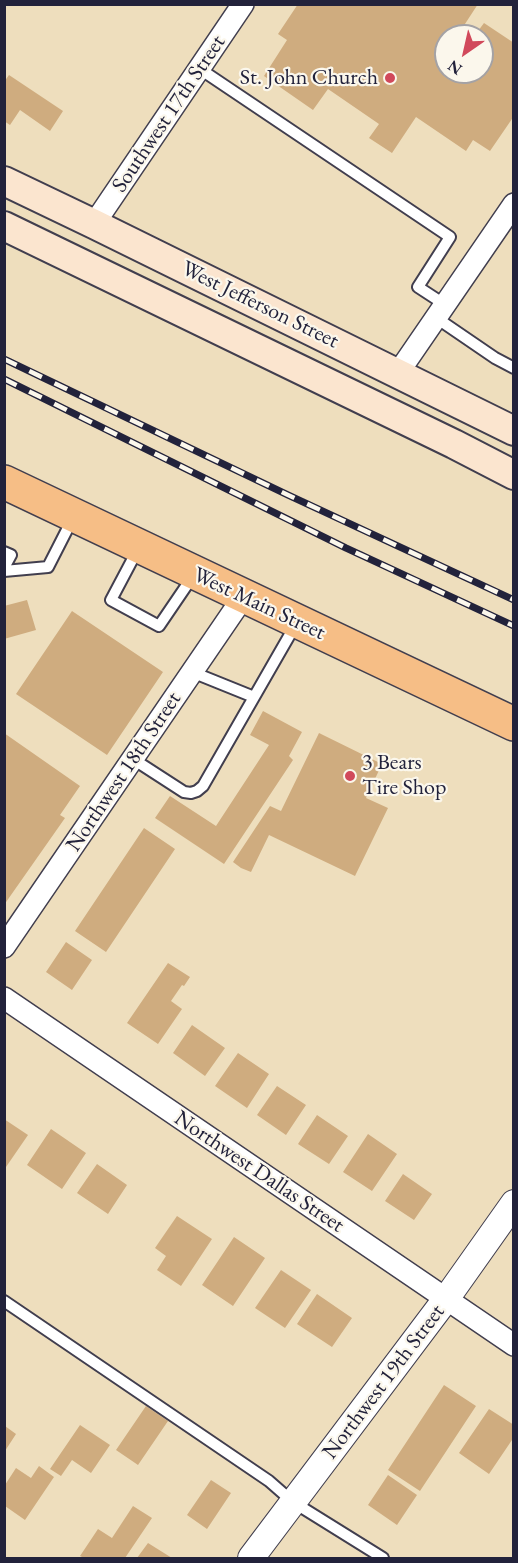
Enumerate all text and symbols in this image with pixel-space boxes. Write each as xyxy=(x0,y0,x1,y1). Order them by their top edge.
north arrow xyxy=(434,24,494,84)
street label: Southwest 17th Street xyxy=(107,30,231,198)
text: N xyxy=(444,55,466,80)
place label: St. John Church xyxy=(240,65,378,91)
marker: St. John Church xyxy=(383,71,397,85)
street label: West Jefferson Street xyxy=(177,256,343,354)
street label: West Main Street xyxy=(189,562,329,646)
street label: Northwest 18th Street xyxy=(61,687,187,857)
place label: 3 Bears Tire Shop xyxy=(362,750,446,802)
marker: 3 Bears Tire Shop xyxy=(343,769,357,783)
street label: Northwest Dallas Street xyxy=(169,1105,349,1239)
street label: Northwest 19th Street xyxy=(317,1299,451,1465)

